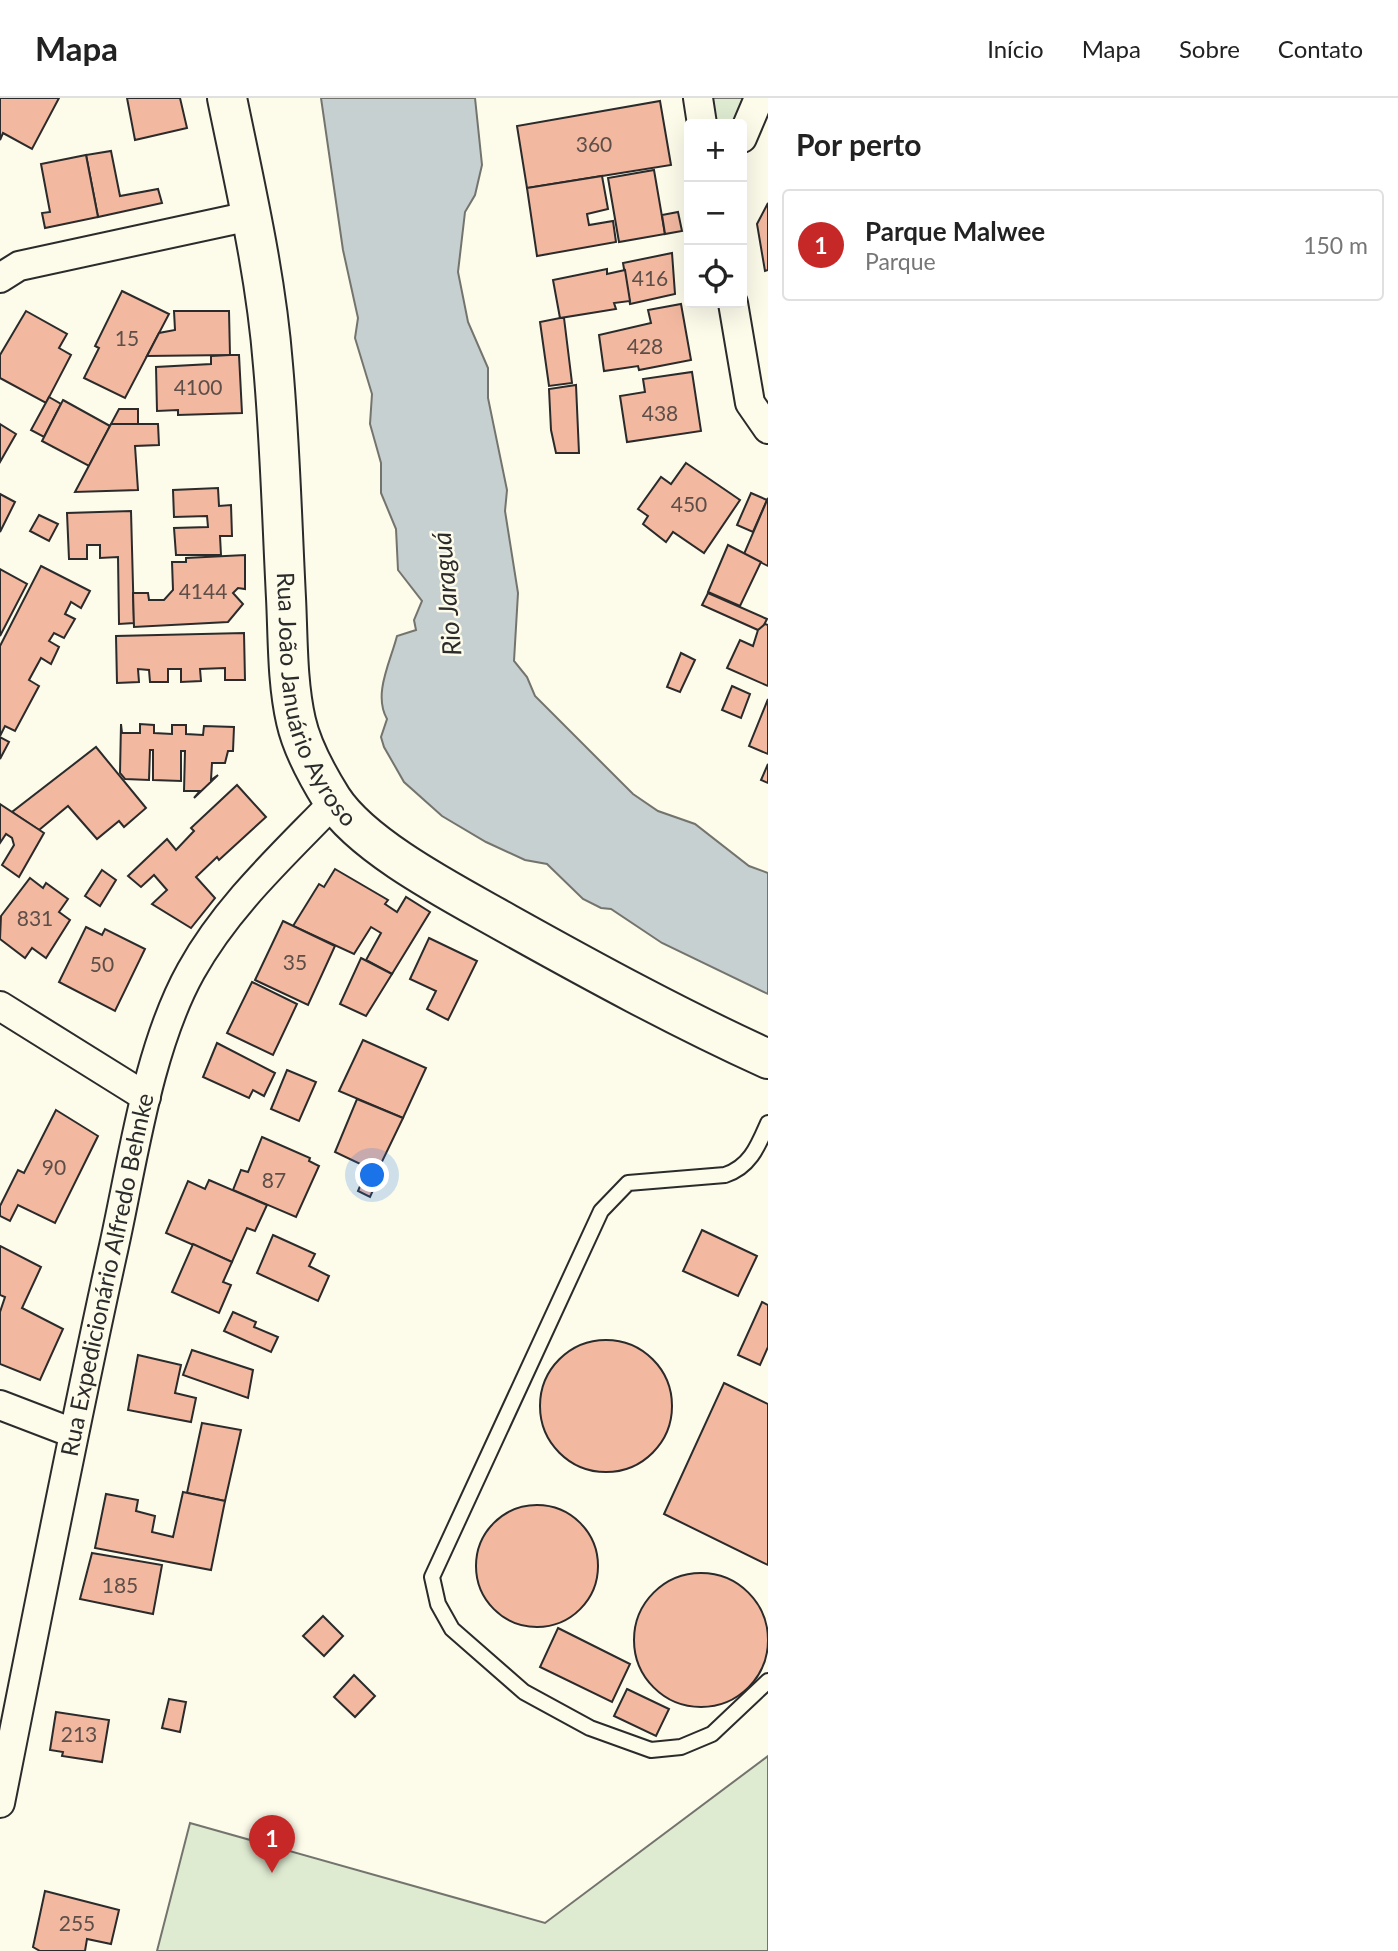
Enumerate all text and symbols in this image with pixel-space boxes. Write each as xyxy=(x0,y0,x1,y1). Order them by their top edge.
text: Mapa xyxy=(35,28,118,68)
text: Início xyxy=(987,34,1044,63)
text: Mapa xyxy=(1082,34,1141,63)
text: Sobre xyxy=(1179,34,1240,63)
text: Contato xyxy=(1278,34,1363,63)
map controls xyxy=(684,119,747,308)
button: + xyxy=(684,119,747,182)
text: Por perto xyxy=(796,126,921,162)
house number: 360 xyxy=(576,131,612,156)
button: − xyxy=(684,182,747,245)
text: Parque Malwee xyxy=(865,215,1045,247)
text: 1 xyxy=(814,231,828,259)
text: 150 m xyxy=(1303,231,1368,259)
button: locate xyxy=(684,245,747,308)
text: Parque xyxy=(865,247,936,275)
house number: 416 xyxy=(632,265,668,290)
house number: 15 xyxy=(115,325,139,350)
house number: 428 xyxy=(627,333,663,358)
house number: 4100 xyxy=(174,374,222,399)
house number: 438 xyxy=(642,400,678,425)
house number: 450 xyxy=(671,491,707,516)
water label: Rio Jaraguá xyxy=(425,530,467,657)
street label: Rua João Januário Ayroso xyxy=(272,571,363,832)
house number: 4144 xyxy=(179,578,227,603)
house number: 831 xyxy=(17,905,53,930)
house number: 35 xyxy=(283,949,307,974)
house number: 50 xyxy=(90,951,114,976)
street label: Rua Expedicionário Alfredo Behnke xyxy=(54,1090,159,1459)
house number: 90 xyxy=(42,1154,66,1179)
your location xyxy=(355,1158,389,1192)
house number: 87 xyxy=(262,1167,286,1192)
house number: 185 xyxy=(102,1572,138,1597)
house number: 213 xyxy=(61,1721,97,1746)
pin: 1 xyxy=(249,1815,295,1873)
house number: 255 xyxy=(59,1910,95,1935)

